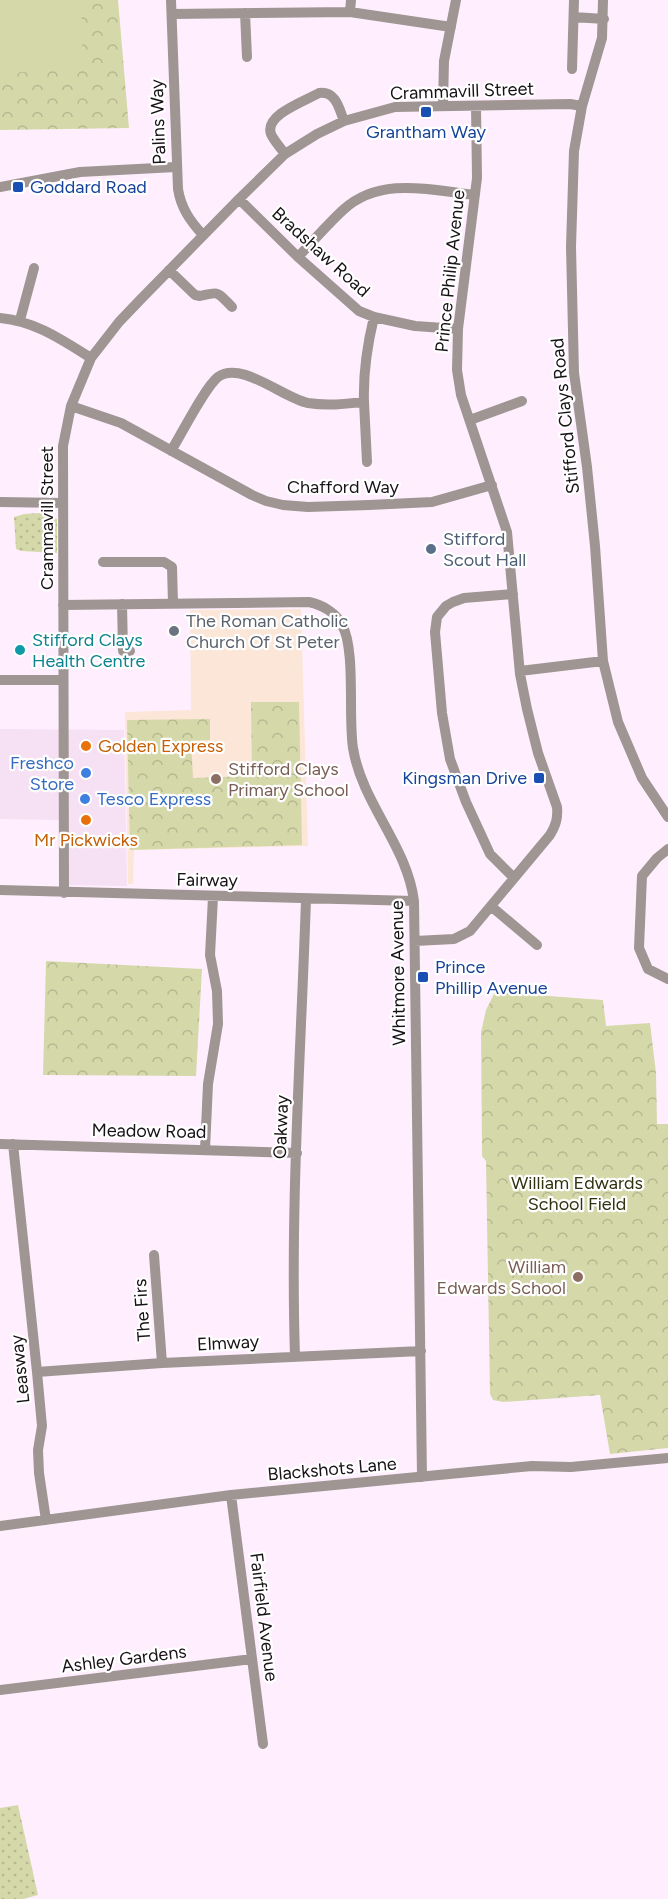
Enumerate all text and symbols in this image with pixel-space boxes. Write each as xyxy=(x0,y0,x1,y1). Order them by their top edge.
street label: Crammavill Street xyxy=(390,77,535,105)
street label: Palins Way xyxy=(145,78,170,165)
marker: Grantham Way xyxy=(419,105,433,119)
place label: Grantham Way xyxy=(366,121,486,143)
place label: Goddard Road xyxy=(30,176,147,198)
marker: Goddard Road xyxy=(11,180,25,194)
street label: Prince Philip Avenue xyxy=(431,188,469,353)
street label: Bradshaw Road xyxy=(267,202,375,302)
street label: Stifford Clays Road xyxy=(546,337,584,495)
street label: Crammavill Street xyxy=(36,446,58,590)
street label: Chafford Way xyxy=(287,476,400,498)
place label: Stifford Scout Hall xyxy=(443,528,526,571)
marker: Stifford Scout Hall xyxy=(424,542,438,556)
place label: The Roman Catholic Church Of St Peter xyxy=(186,610,349,653)
marker: The Roman Catholic Church Of St Peter xyxy=(167,624,181,638)
place label: Stifford Clays Health Centre xyxy=(32,629,146,672)
marker: Stifford Clays Health Centre xyxy=(13,643,27,657)
place label: Golden Express xyxy=(98,735,223,757)
marker: Golden Express xyxy=(79,739,93,753)
place label: Freshco Store xyxy=(10,752,74,795)
place label: Stifford Clays Primary School xyxy=(228,758,349,801)
marker: Freshco Store xyxy=(79,766,93,780)
place label: Kingsman Drive xyxy=(402,767,527,789)
marker: Kingsman Drive xyxy=(532,771,546,785)
marker: Stifford Clays Primary School xyxy=(209,772,223,786)
place label: Tesco Express xyxy=(97,788,211,810)
marker: Tesco Express xyxy=(78,792,92,806)
marker: Mr Pickwicks xyxy=(79,813,93,827)
place label: Mr Pickwicks xyxy=(34,829,138,851)
street label: Fairway xyxy=(176,868,238,892)
street label: Whitmore Avenue xyxy=(386,900,410,1046)
place label: Prince Phillip Avenue xyxy=(435,956,548,999)
marker: Prince Phillip Avenue xyxy=(416,970,430,984)
street label: Oakway xyxy=(269,1094,293,1160)
street label: Meadow Road xyxy=(91,1119,207,1143)
park label: William Edwards School Field xyxy=(511,1172,643,1215)
place label: William Edwards School xyxy=(437,1256,566,1299)
marker: William Edwards School xyxy=(571,1270,585,1284)
street label: The Firs xyxy=(129,1278,155,1342)
street label: Elmway xyxy=(196,1330,260,1356)
street label: Leasway xyxy=(5,1333,35,1405)
street label: Blackshots Lane xyxy=(267,1452,398,1486)
street label: Fairfield Avenue xyxy=(245,1551,283,1683)
street label: Ashley Gardens xyxy=(60,1640,188,1678)

